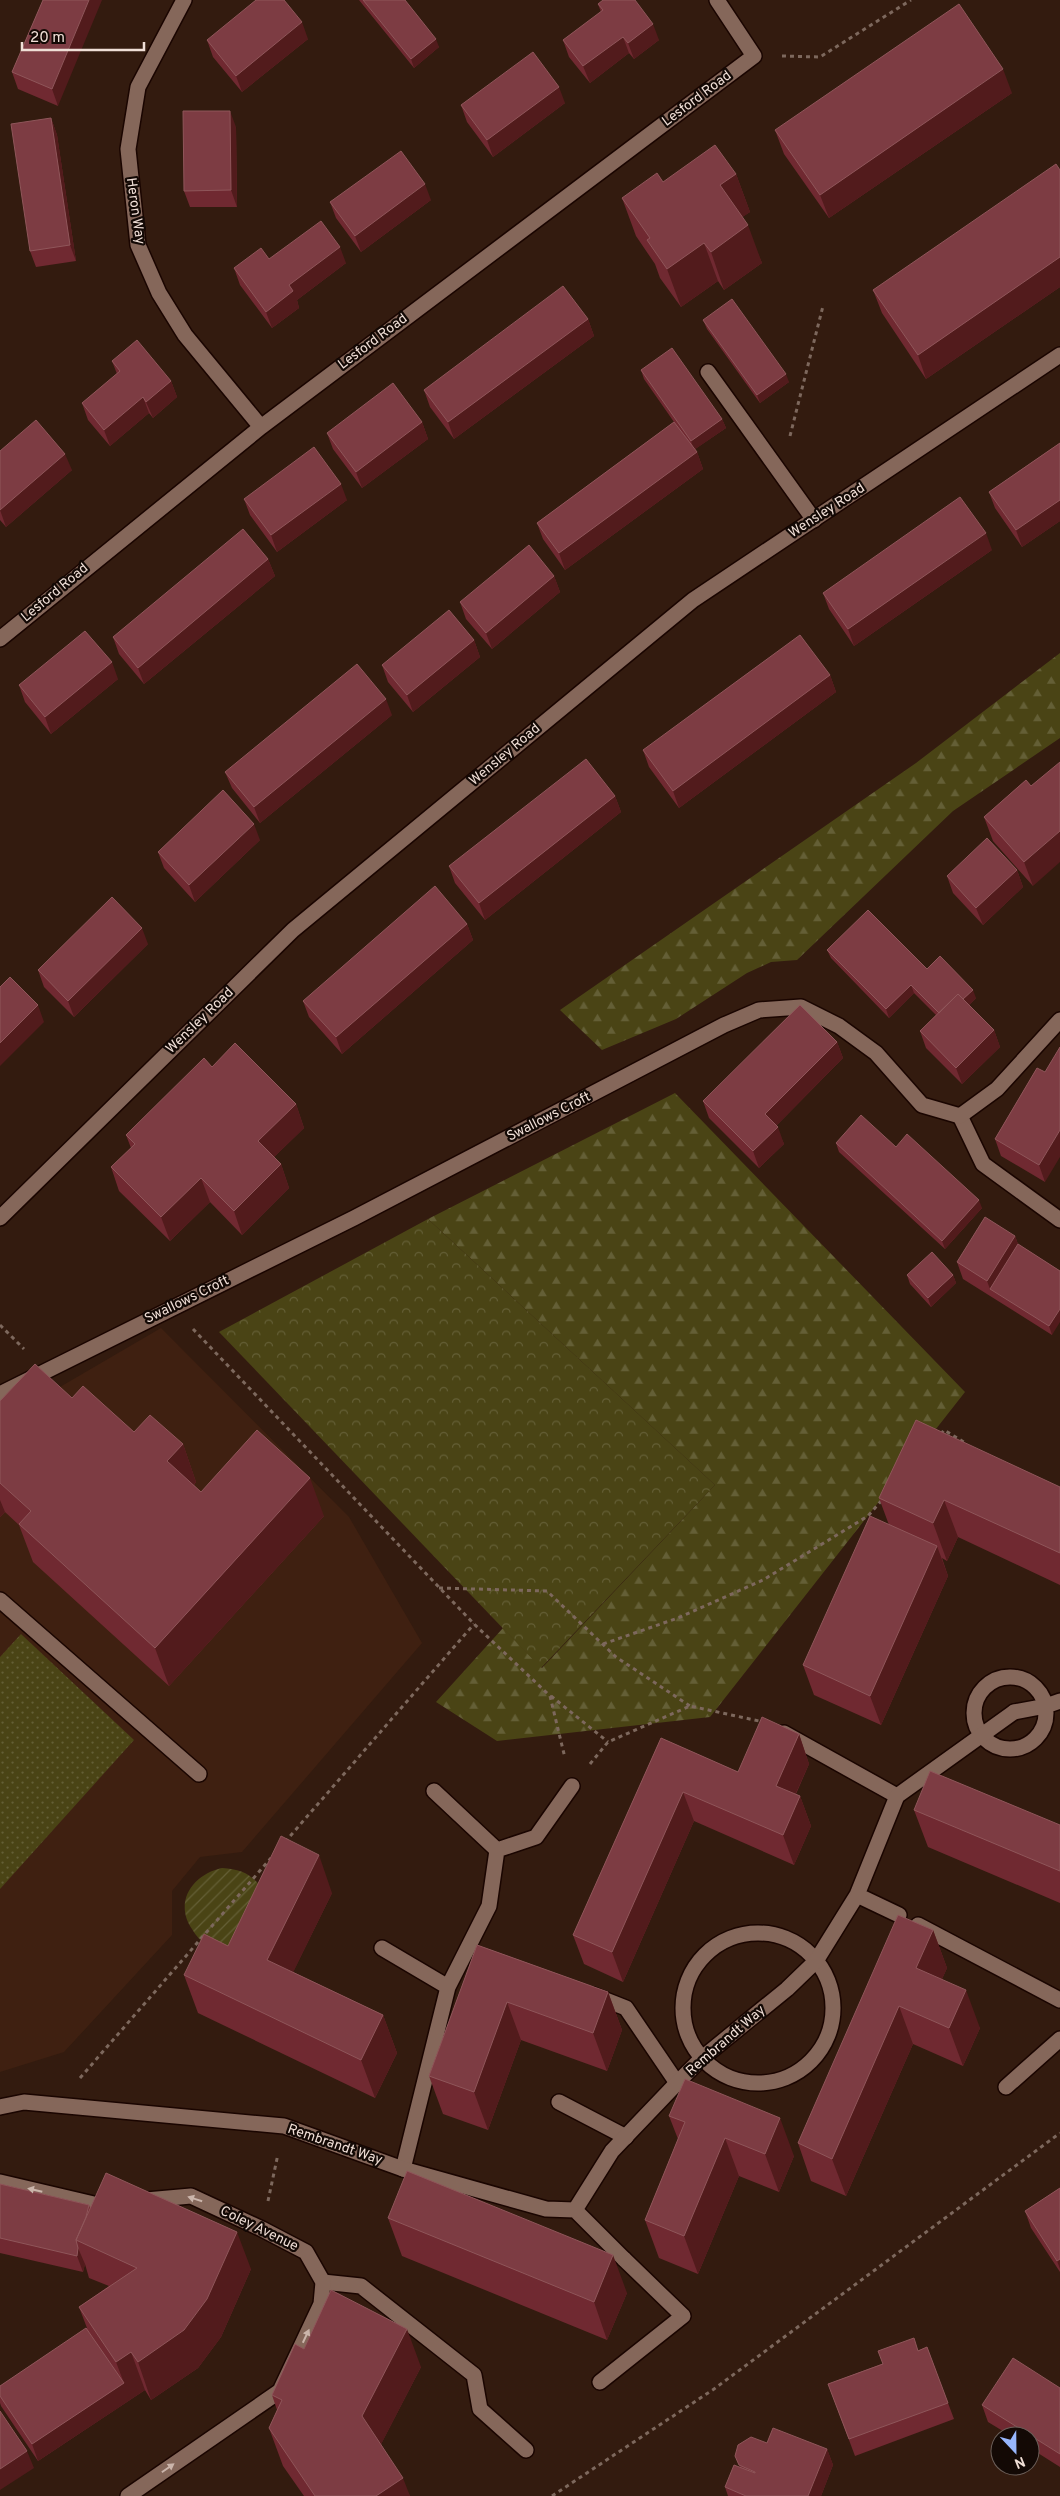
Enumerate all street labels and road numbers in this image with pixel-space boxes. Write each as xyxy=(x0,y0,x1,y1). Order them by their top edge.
street label: Lesford Road xyxy=(659,67,735,131)
street label: Heron Way xyxy=(122,176,148,246)
street label: Lesford Road xyxy=(335,310,411,374)
street label: Wensley Road xyxy=(786,480,868,542)
street label: Lesford Road xyxy=(18,560,92,626)
street label: Wensley Road xyxy=(466,720,544,790)
street label: Wensley Road xyxy=(163,984,237,1058)
street label: Swallows Croft xyxy=(504,1089,594,1145)
street label: Swallows Croft xyxy=(142,1272,232,1328)
street label: Rembrandt Way xyxy=(683,2002,769,2080)
street label: Rembrandt Way xyxy=(285,2121,385,2169)
street label: Coley Avenue xyxy=(217,2203,301,2255)

